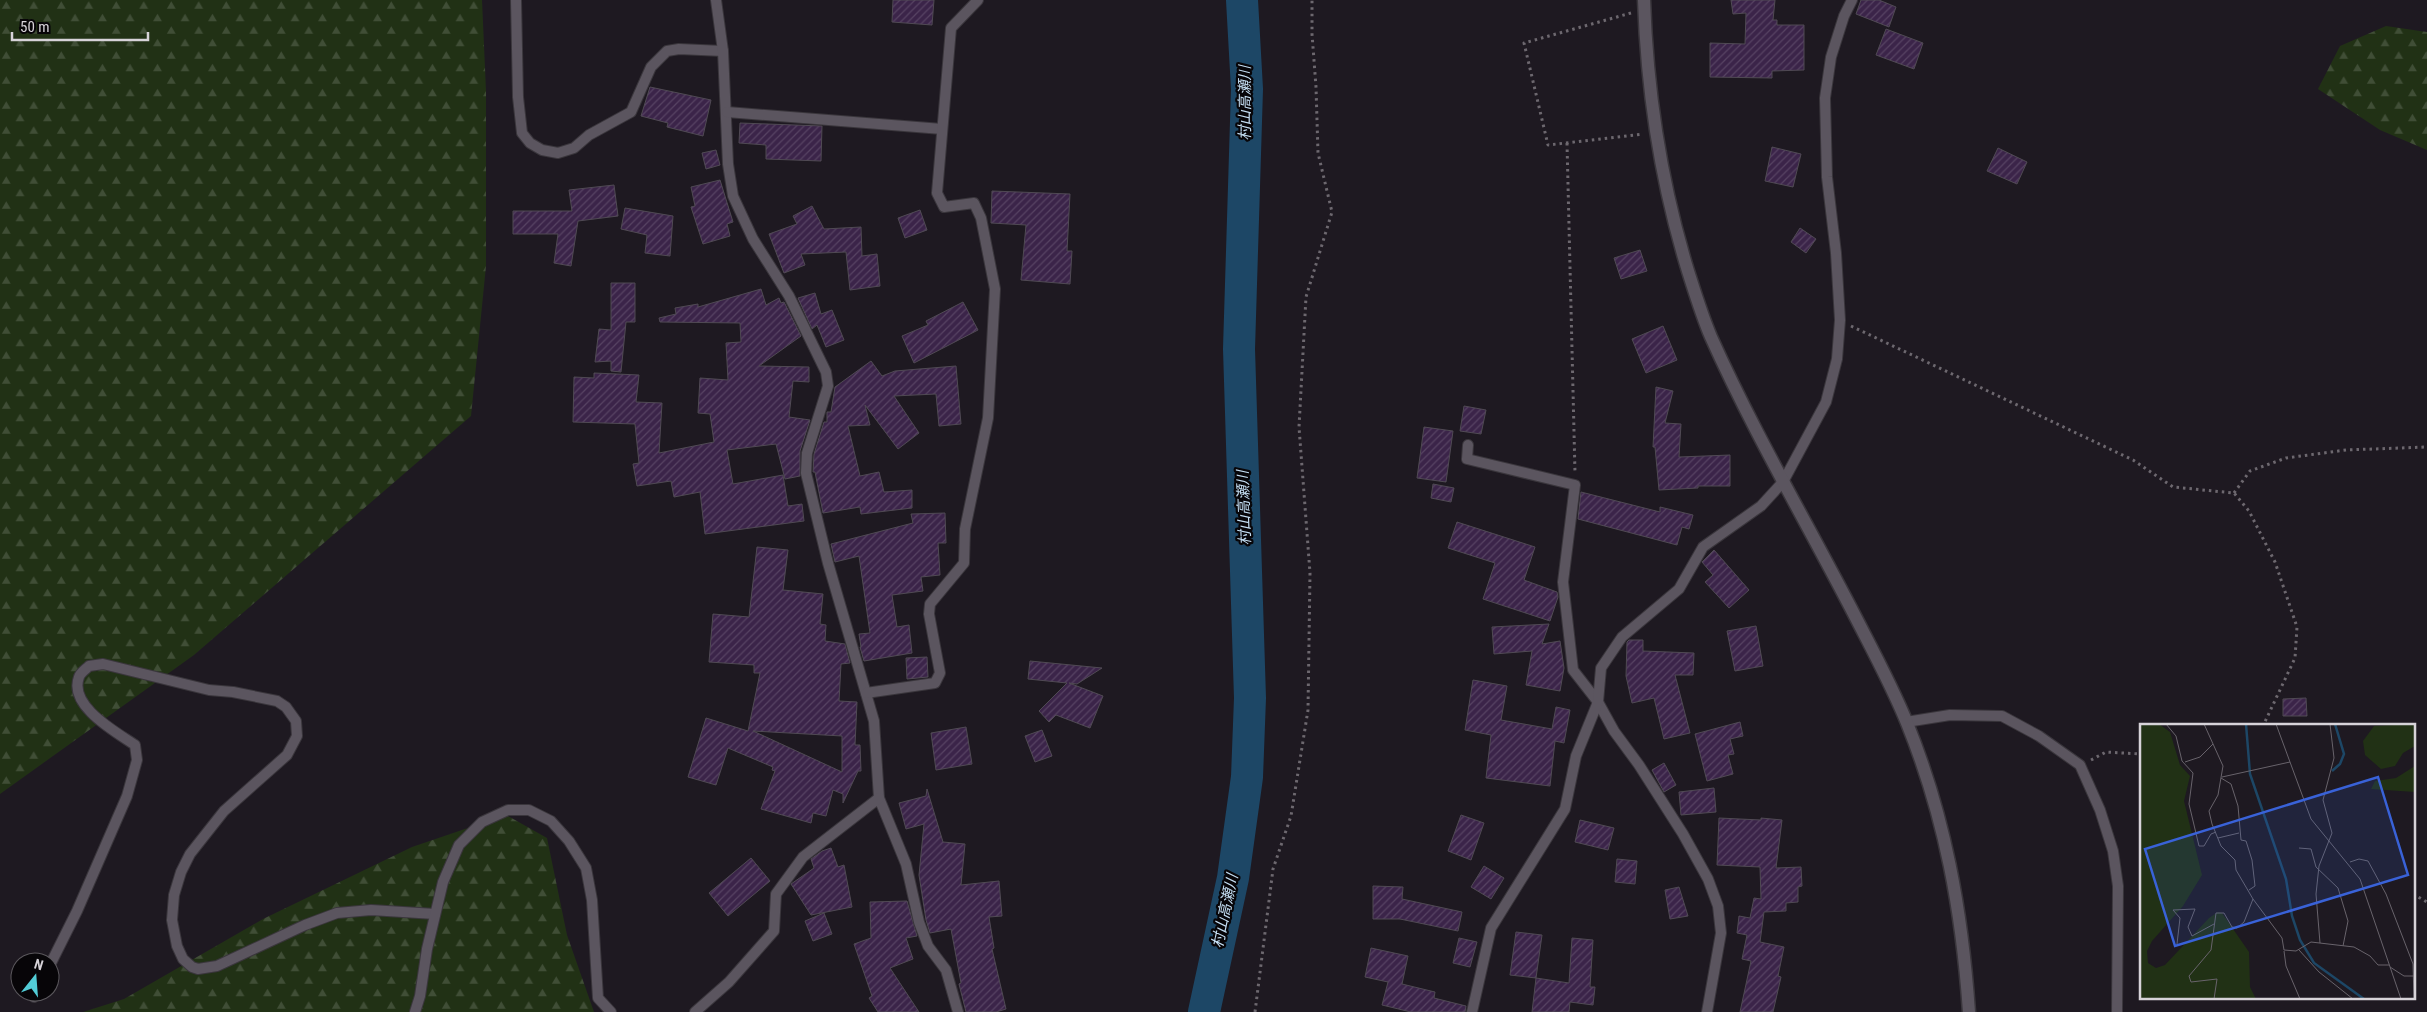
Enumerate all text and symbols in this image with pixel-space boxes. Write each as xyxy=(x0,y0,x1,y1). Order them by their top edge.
scale bar xyxy=(12,10,149,42)
text: 50 m xyxy=(20,18,50,36)
water label: 村山高瀬川 xyxy=(1236,64,1254,141)
water label: 村山高瀬川 xyxy=(1234,468,1254,546)
inset map xyxy=(2140,724,2414,1000)
water label: 村山高瀬川 xyxy=(1208,870,1242,950)
north arrow xyxy=(10,952,60,1002)
text: N xyxy=(32,956,45,973)

